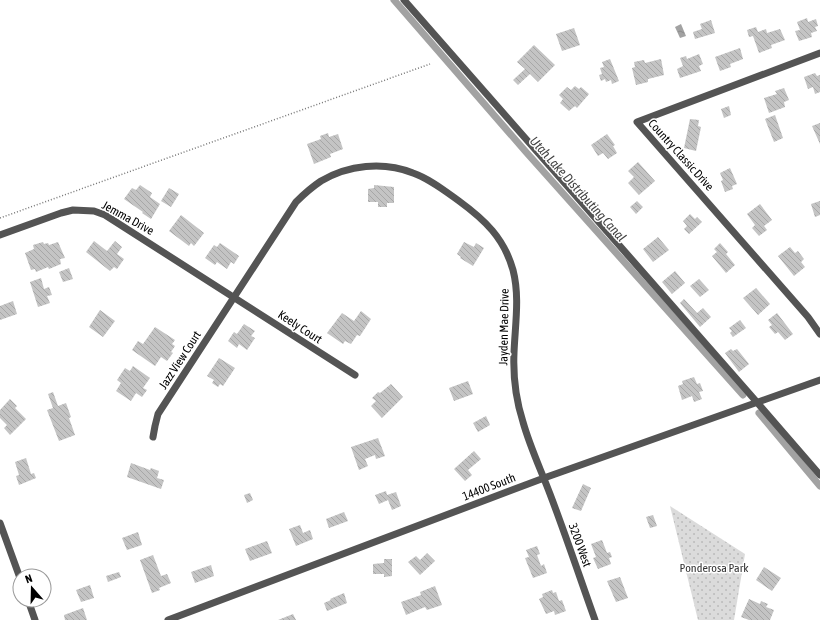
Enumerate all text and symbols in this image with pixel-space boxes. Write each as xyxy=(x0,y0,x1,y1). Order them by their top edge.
street label: Country Classic Drive xyxy=(645,116,717,194)
water label: Utah Lake Distributing Canal xyxy=(527,133,629,245)
street label: Jemma Drive xyxy=(100,198,156,238)
street label: Jayden Mae Drive xyxy=(496,288,512,366)
street label: Keely Court xyxy=(275,308,325,347)
street label: Jazz View Court xyxy=(156,328,204,392)
street label: 14400 South xyxy=(461,471,517,503)
street label: 3200 West xyxy=(566,521,595,569)
park label: Ponderosa Park xyxy=(679,561,749,575)
north arrow xyxy=(12,568,52,608)
text: N xyxy=(23,572,34,585)

